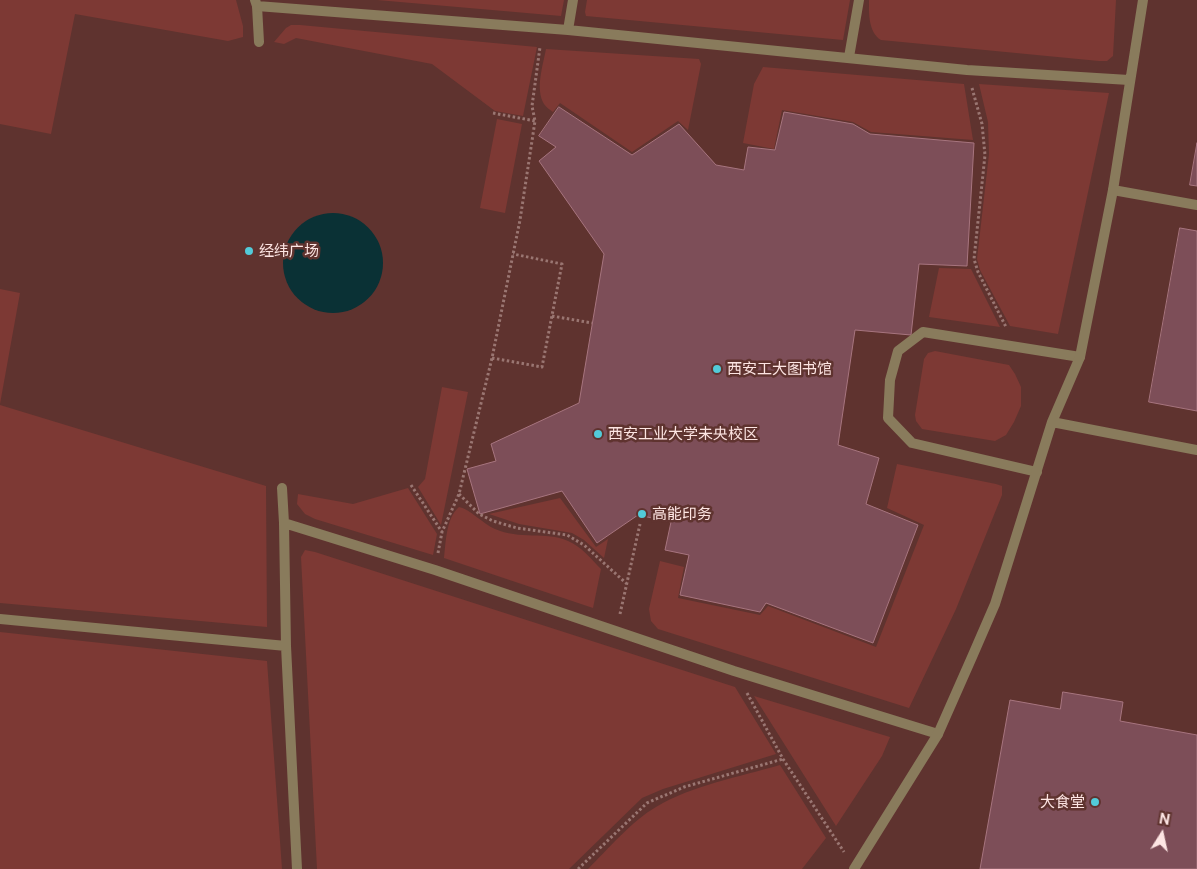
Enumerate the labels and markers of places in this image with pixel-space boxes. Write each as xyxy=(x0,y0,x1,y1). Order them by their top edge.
place label: 经纬广场 xyxy=(259,242,319,260)
marker: 经纬广场 xyxy=(243,245,255,257)
place label: 西安工大图书馆 xyxy=(727,360,832,378)
marker: 西安工大图书馆 xyxy=(711,363,723,375)
place label: 西安工业大学未央校区 xyxy=(608,425,758,443)
marker: 西安工业大学未央校区 xyxy=(592,428,604,440)
place label: 高能印务 xyxy=(652,505,712,523)
marker: 高能印务 xyxy=(636,508,648,520)
place label: 大食堂 xyxy=(1040,793,1085,811)
marker: 大食堂 xyxy=(1089,796,1101,808)

